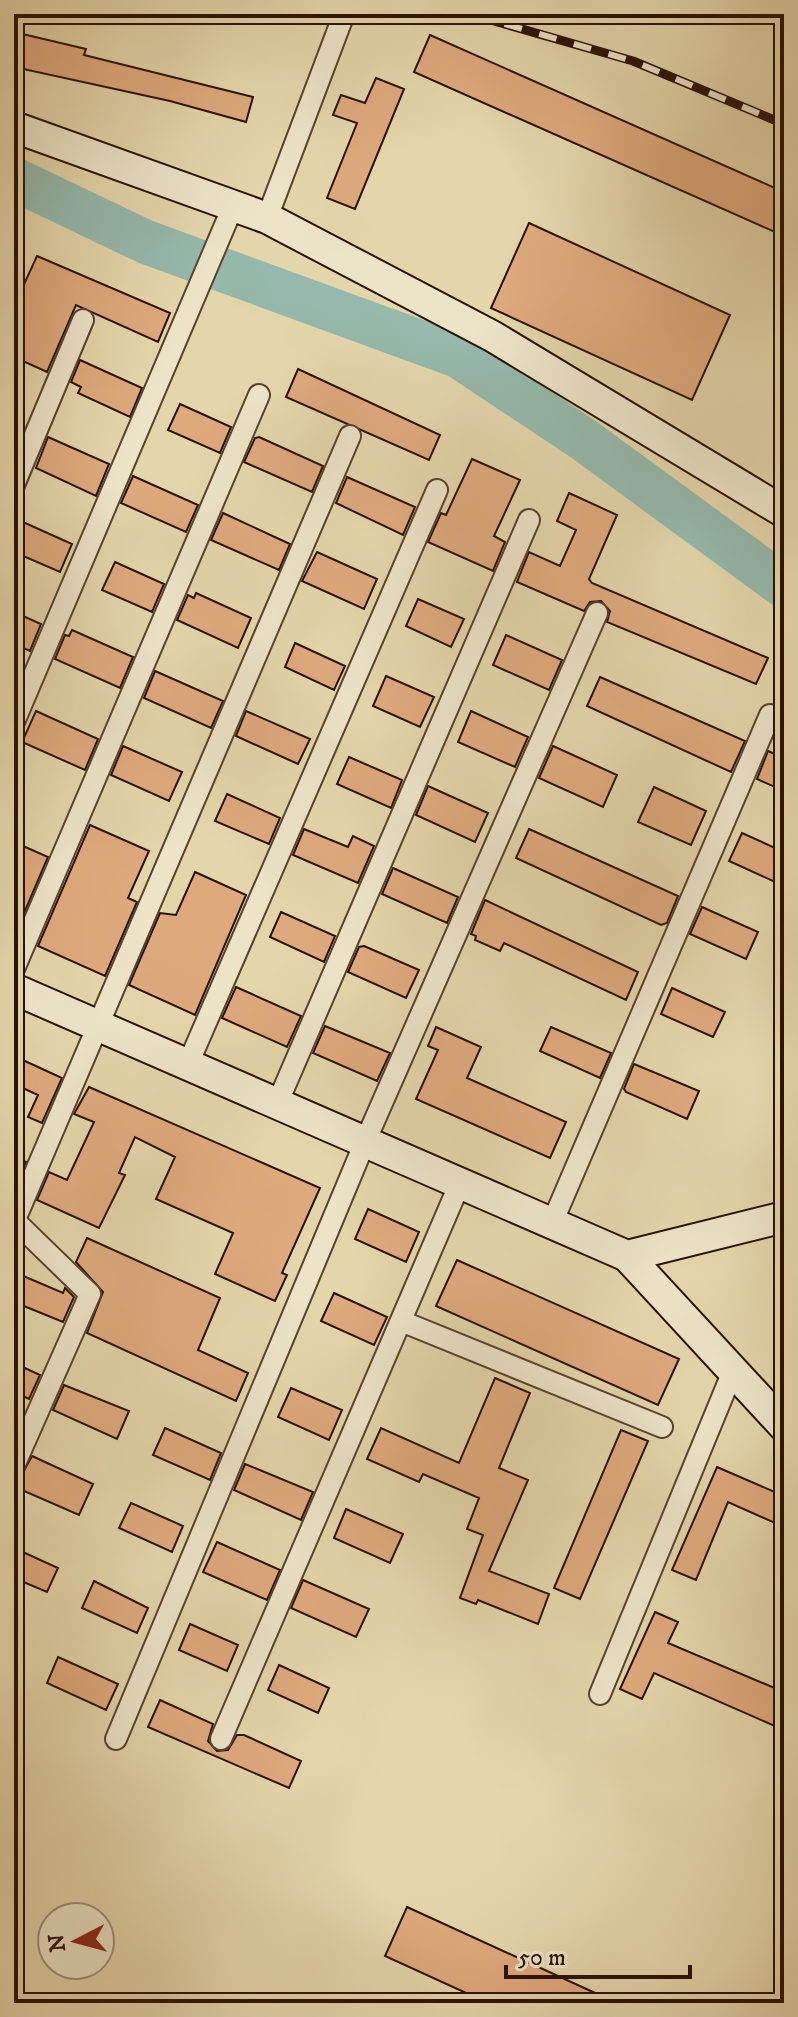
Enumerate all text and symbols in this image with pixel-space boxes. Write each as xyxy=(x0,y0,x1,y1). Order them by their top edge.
north arrow xyxy=(36,1901,116,1981)
scale bar xyxy=(506,1929,690,1979)
text: N xyxy=(43,1933,72,1953)
text: 50 m xyxy=(518,1943,566,1973)

